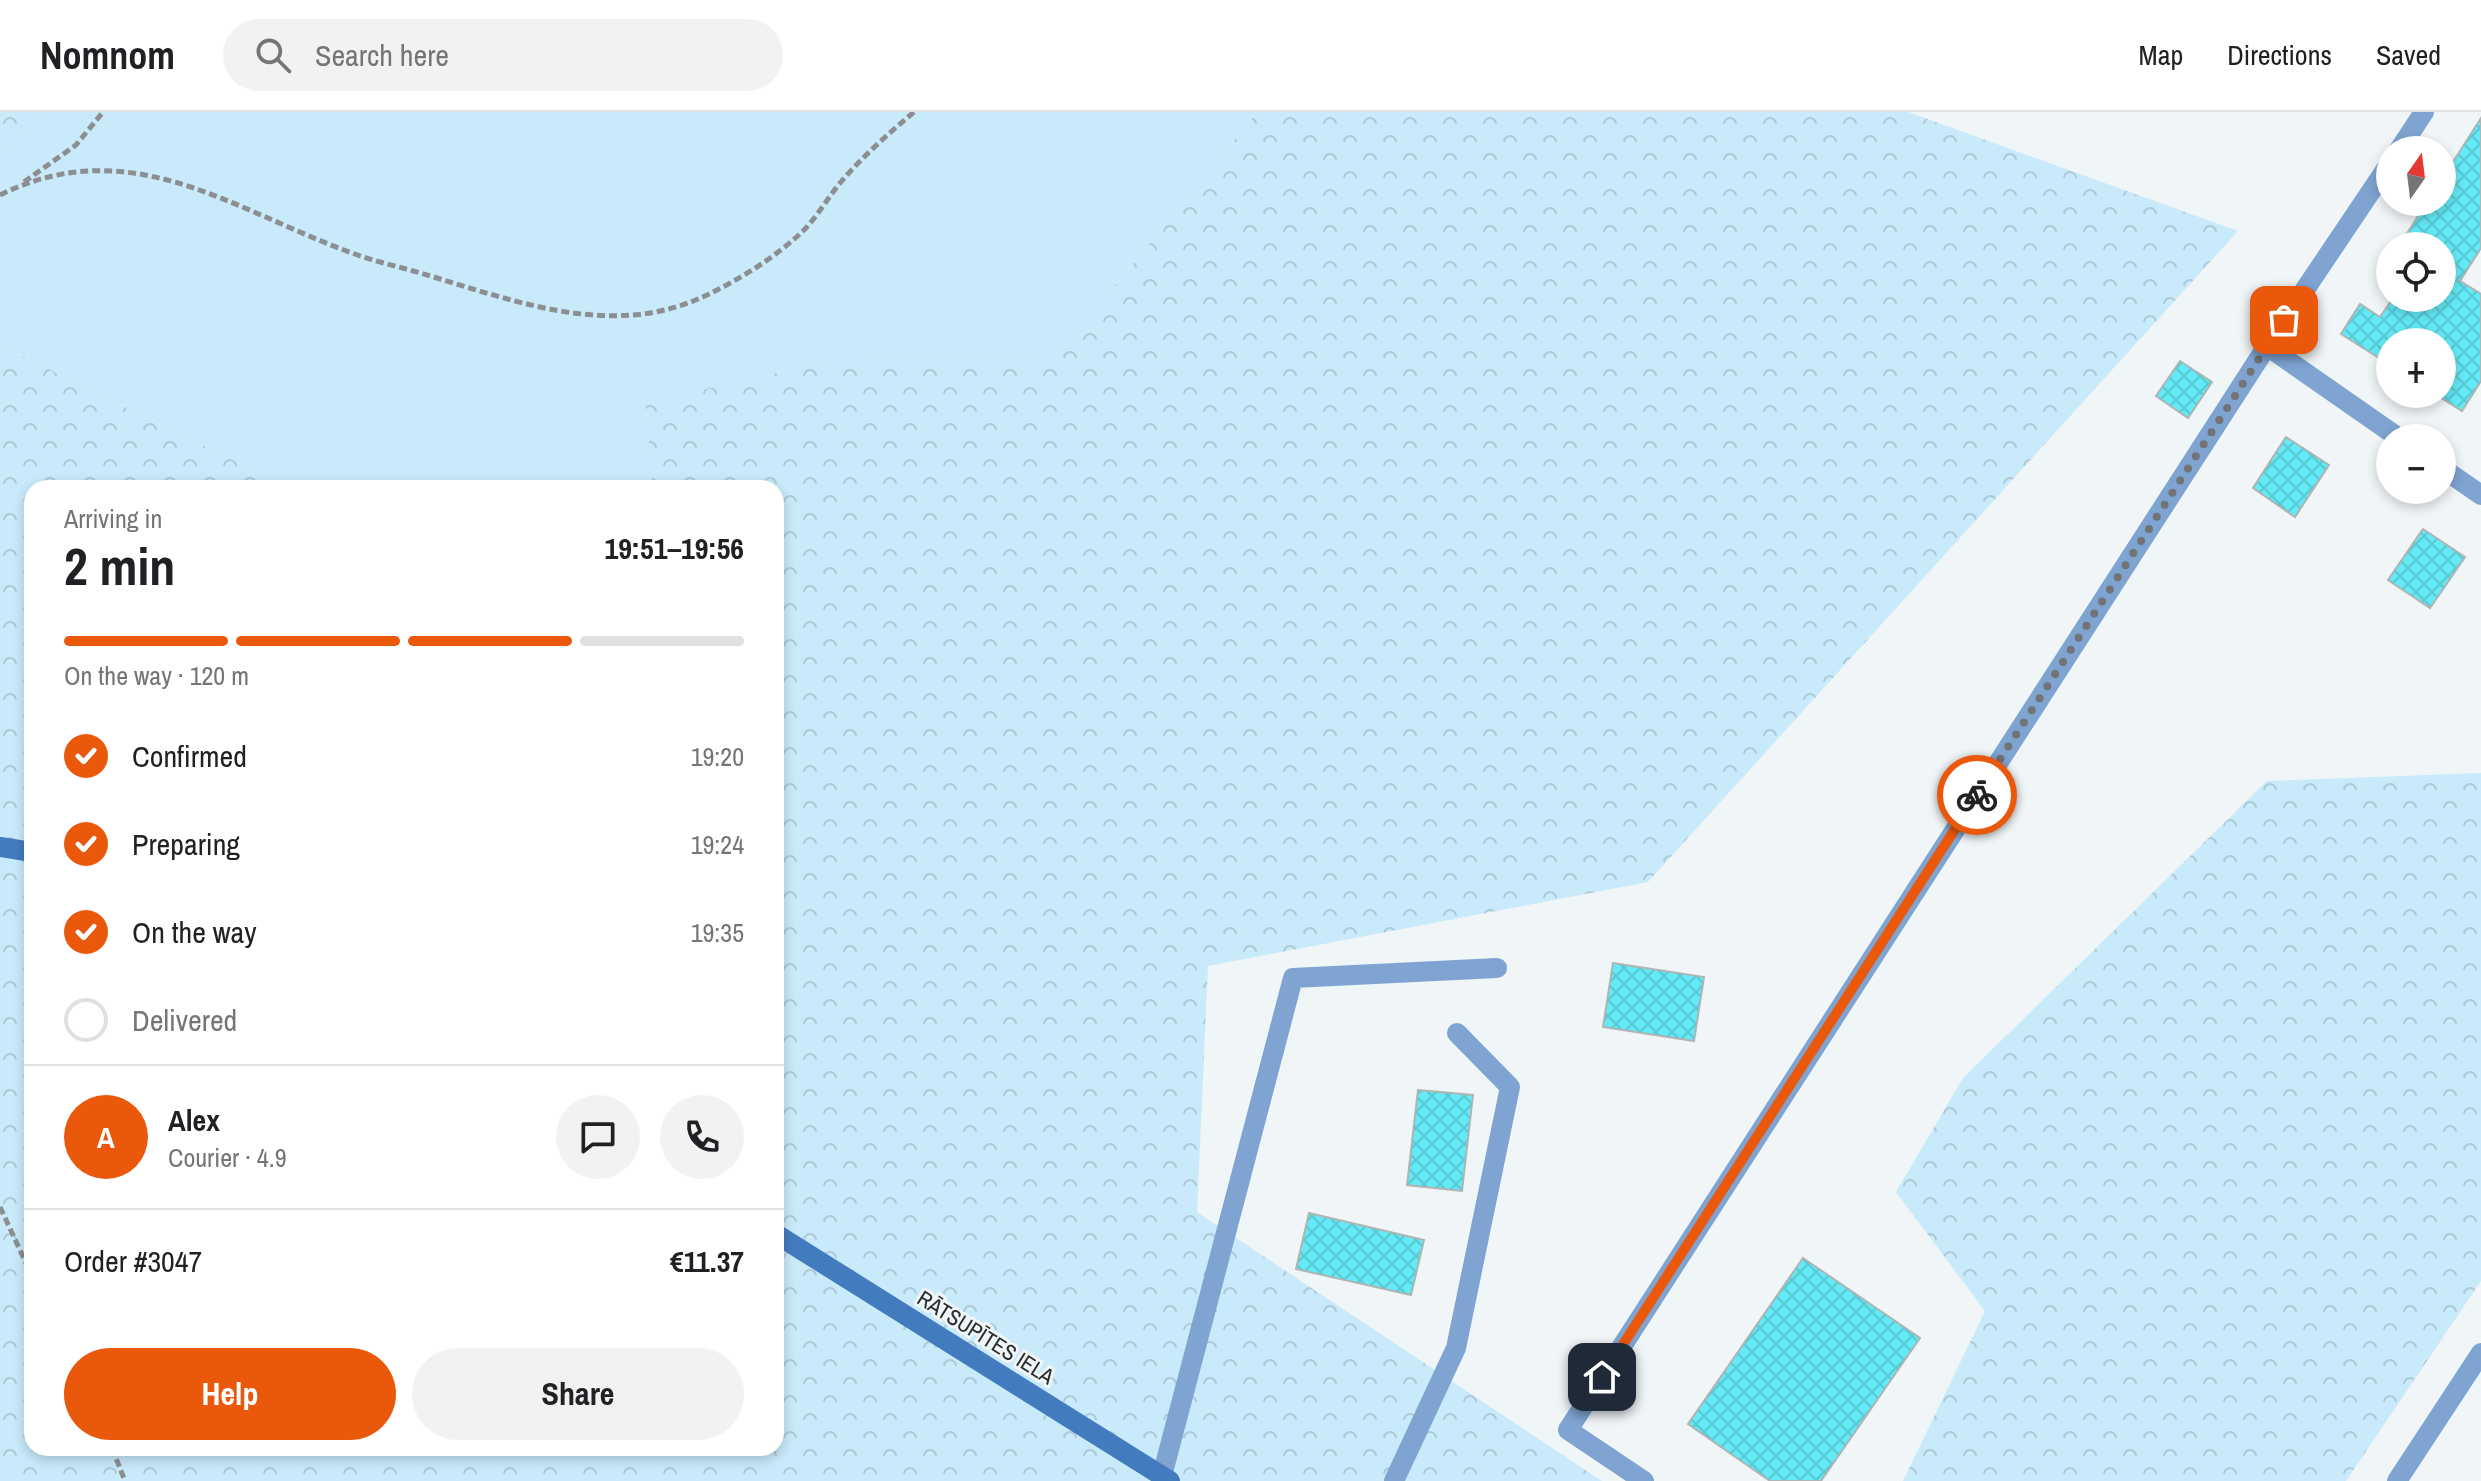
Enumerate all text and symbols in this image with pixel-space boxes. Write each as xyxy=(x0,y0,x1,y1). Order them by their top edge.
search box xyxy=(223,19,783,91)
text: Nomnom xyxy=(40,30,175,81)
icon: search xyxy=(251,33,295,77)
text: Search here xyxy=(315,35,449,75)
text: Map xyxy=(2139,36,2183,74)
text: Directions xyxy=(2227,36,2332,74)
text: Saved xyxy=(2376,36,2441,74)
north arrow xyxy=(2376,136,2456,216)
map controls xyxy=(2376,136,2456,504)
button: locate xyxy=(2376,232,2456,312)
pin xyxy=(2250,286,2318,354)
icon: bag xyxy=(2262,298,2306,342)
button: + xyxy=(2376,328,2456,408)
button: − xyxy=(2376,424,2456,504)
text: Arriving in xyxy=(64,501,162,536)
text: 19:51–19:56 xyxy=(605,528,744,568)
text: 2 min xyxy=(64,531,175,601)
text: On the way · 120 m xyxy=(64,658,249,693)
icon: check xyxy=(64,734,108,778)
text: Confirmed xyxy=(132,736,247,776)
text: 19:20 xyxy=(691,739,744,774)
courier xyxy=(1937,755,2017,835)
icon: bike xyxy=(1955,773,1999,817)
icon: check xyxy=(64,822,108,866)
text: Preparing xyxy=(132,824,240,864)
text: 19:24 xyxy=(691,827,744,862)
icon: check xyxy=(64,910,108,954)
text: On the way xyxy=(132,912,256,952)
text: 19:35 xyxy=(691,915,744,950)
text: Delivered xyxy=(132,1000,237,1040)
button: chat xyxy=(556,1095,640,1179)
button: phone xyxy=(660,1095,744,1179)
text: Alex xyxy=(168,1100,220,1140)
text: A xyxy=(97,1117,115,1157)
text: Courier · 4.9 xyxy=(168,1140,287,1175)
text: Order #3047 xyxy=(64,1241,202,1281)
text: €11.37 xyxy=(670,1241,744,1281)
street label: RĀTSUPĪTES IELA xyxy=(912,1283,1061,1392)
pin xyxy=(1568,1343,1636,1411)
button: Help xyxy=(64,1348,396,1440)
button: Share xyxy=(412,1348,744,1440)
icon: home xyxy=(1580,1355,1624,1399)

